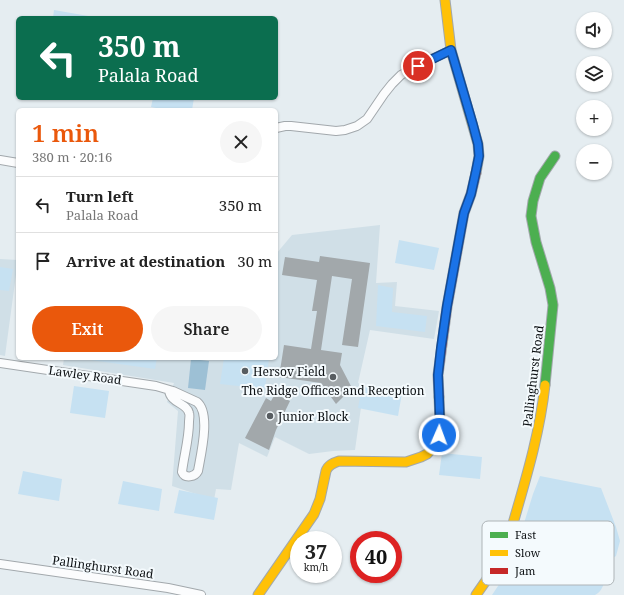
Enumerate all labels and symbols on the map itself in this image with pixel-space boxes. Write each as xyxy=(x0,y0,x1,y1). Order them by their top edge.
pin xyxy=(401,49,435,83)
street label: Pallinghurst Road xyxy=(518,324,548,428)
street label: Lawley Road xyxy=(47,361,123,389)
place label: Hersov Field xyxy=(253,363,326,380)
marker: Hersov Field xyxy=(240,366,250,376)
marker: The Ridge Offices and Reception xyxy=(328,372,338,382)
place label: The Ridge Offices and Reception xyxy=(241,382,425,399)
place label: Junior Block xyxy=(277,408,350,425)
marker: Junior Block xyxy=(265,411,275,421)
position arrow xyxy=(418,414,460,456)
legend xyxy=(482,521,614,585)
text: Fast xyxy=(515,527,536,542)
speed limit sign: 40 xyxy=(350,531,402,583)
text: Slow xyxy=(515,545,541,560)
street label: Pallinghurst Road xyxy=(51,551,155,583)
text: Jam xyxy=(514,563,536,578)

